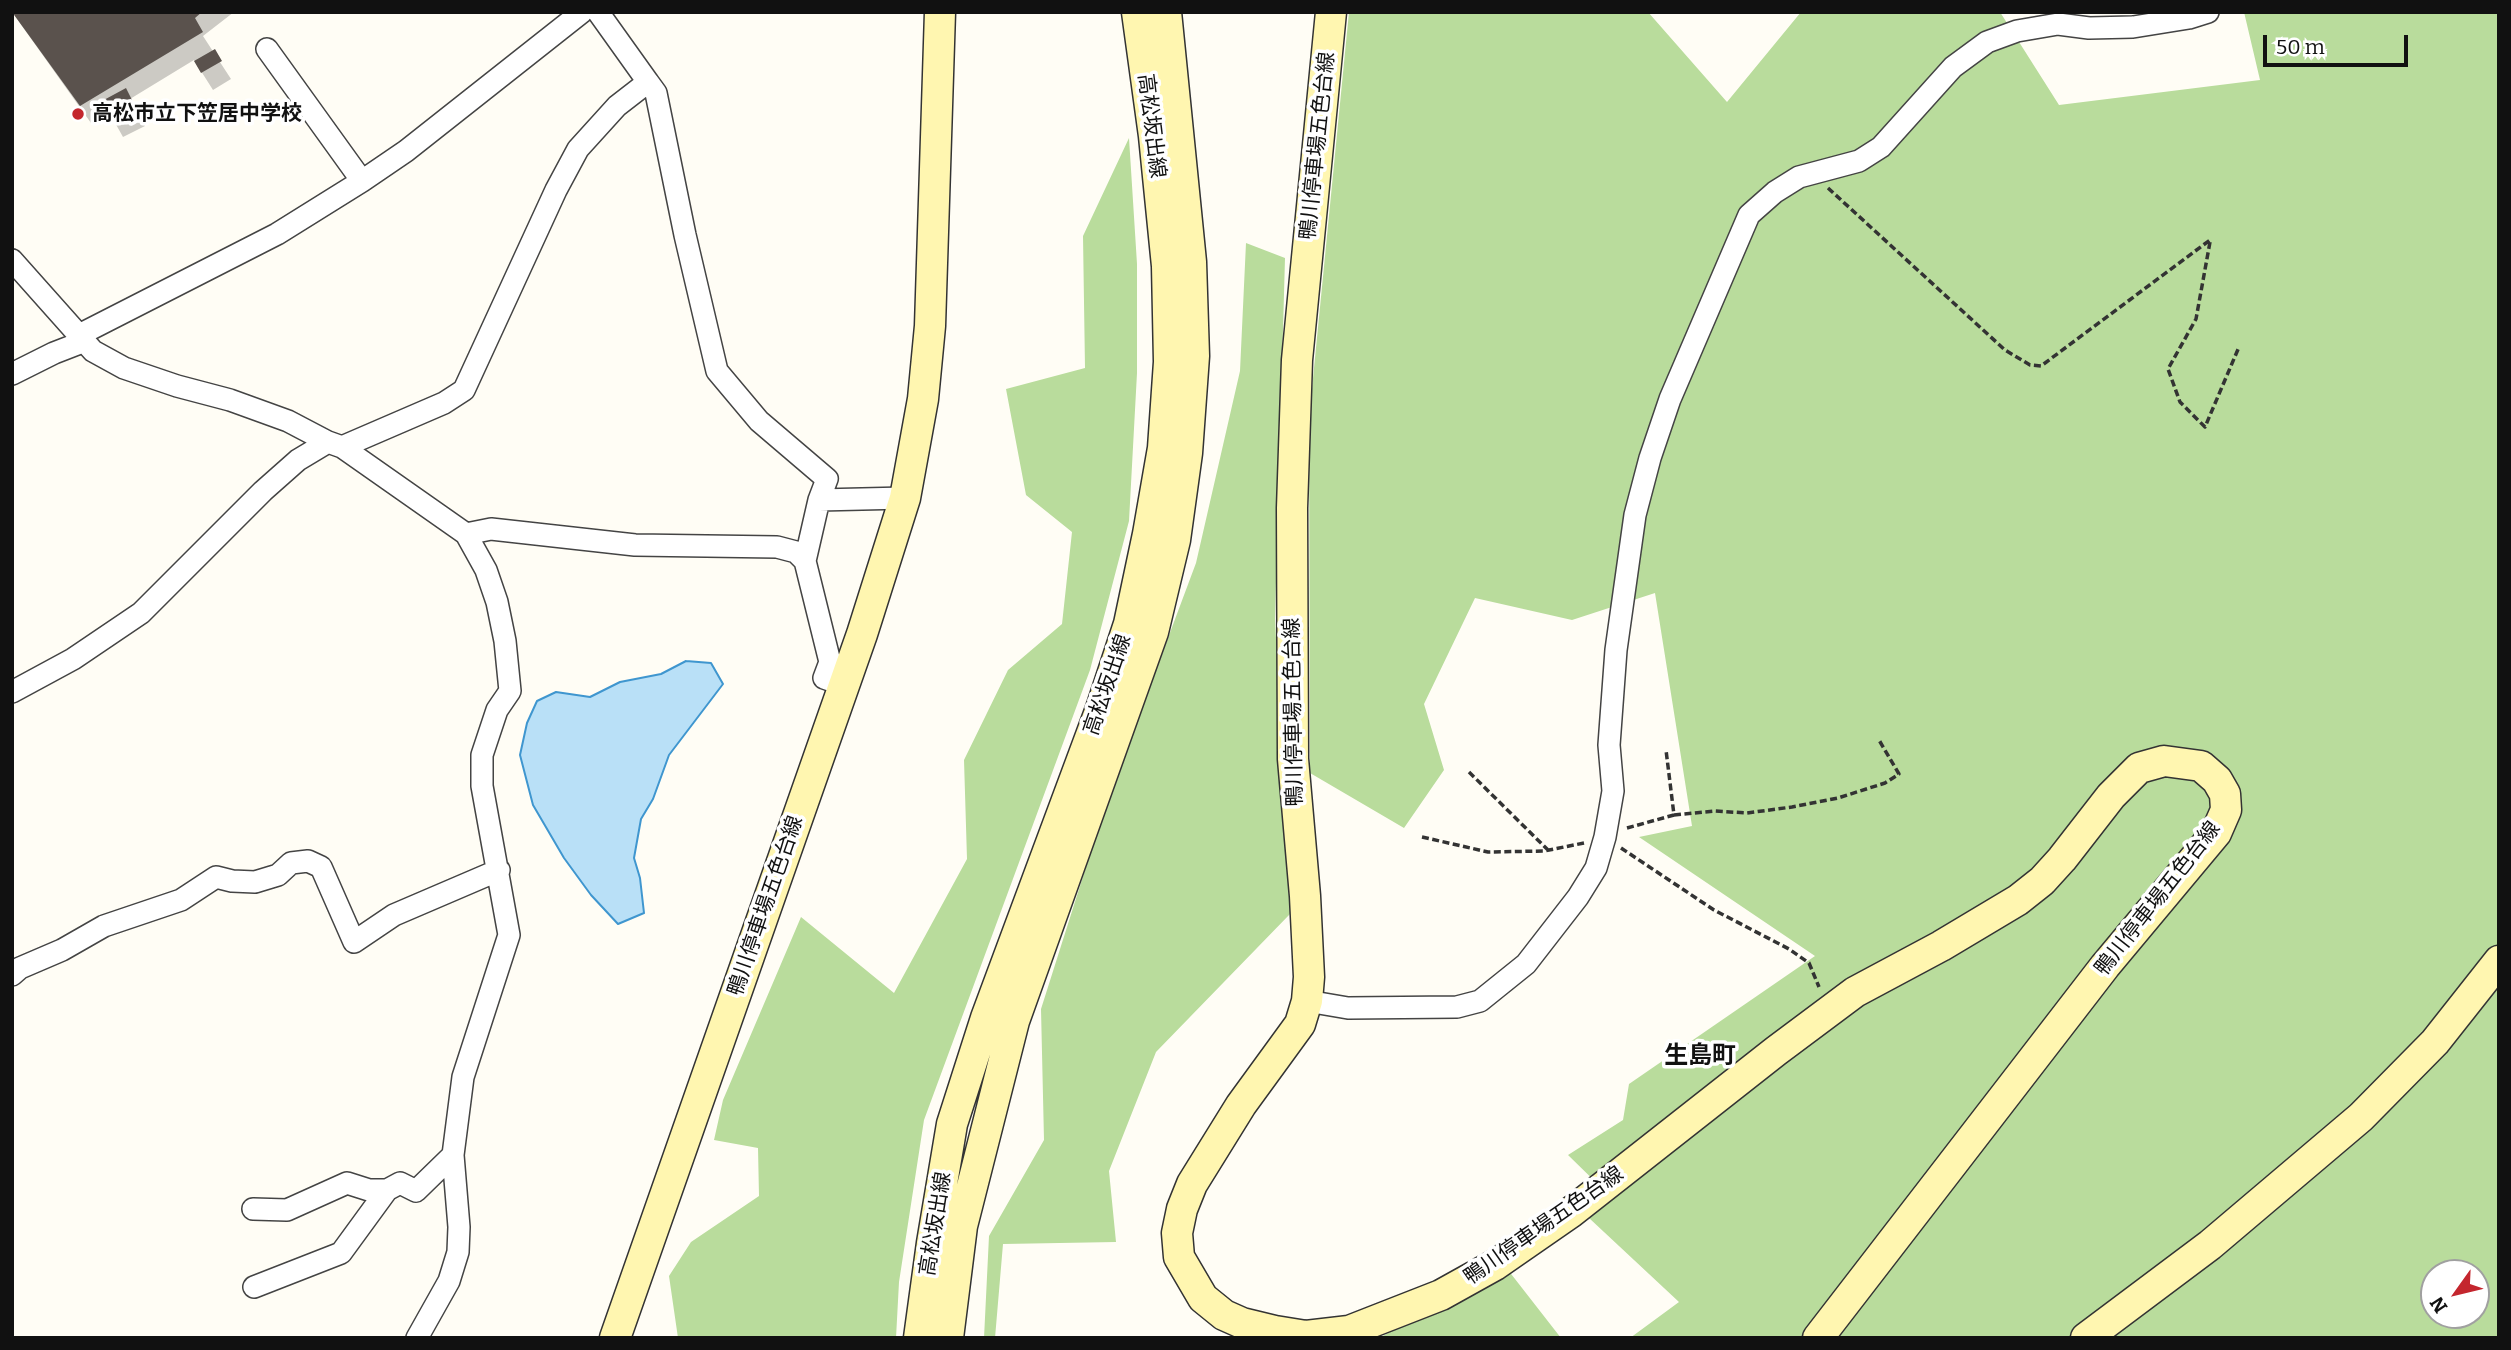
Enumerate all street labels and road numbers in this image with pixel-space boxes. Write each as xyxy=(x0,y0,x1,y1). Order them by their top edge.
street label: 鴨川停車場五色台線 xyxy=(1296,51,1340,241)
street label: 高松坂出線 xyxy=(1132,72,1170,180)
street label: 鴨川停車場五色台線 xyxy=(1280,617,1308,807)
street label: 高松坂出線 xyxy=(1079,631,1137,739)
street label: 鴨川停車場五色台線 xyxy=(723,813,809,999)
street label: 鴨川停車場五色台線 xyxy=(2090,817,2226,981)
street label: 鴨川停車場五色台線 xyxy=(1459,1161,1629,1291)
street label: 高松坂出線 xyxy=(915,1170,957,1278)

